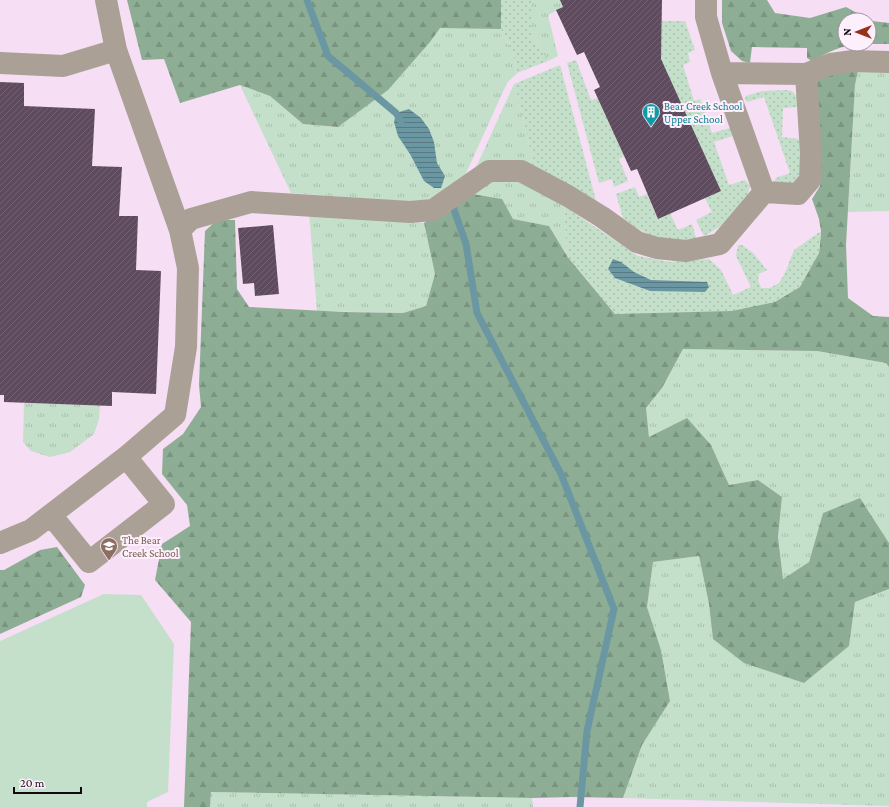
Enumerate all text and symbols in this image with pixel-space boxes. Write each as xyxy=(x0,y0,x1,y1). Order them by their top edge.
north arrow xyxy=(837,12,877,52)
text: N xyxy=(841,28,853,36)
place label: Bear Creek School Upper School xyxy=(664,100,743,126)
building icon: Bear Creek School Upper School xyxy=(641,102,661,127)
place label: The Bear Creek School xyxy=(122,534,179,559)
school or university icon: The Bear Creek School xyxy=(99,536,119,561)
scale bar xyxy=(14,769,81,795)
text: 20 m xyxy=(20,776,45,790)

